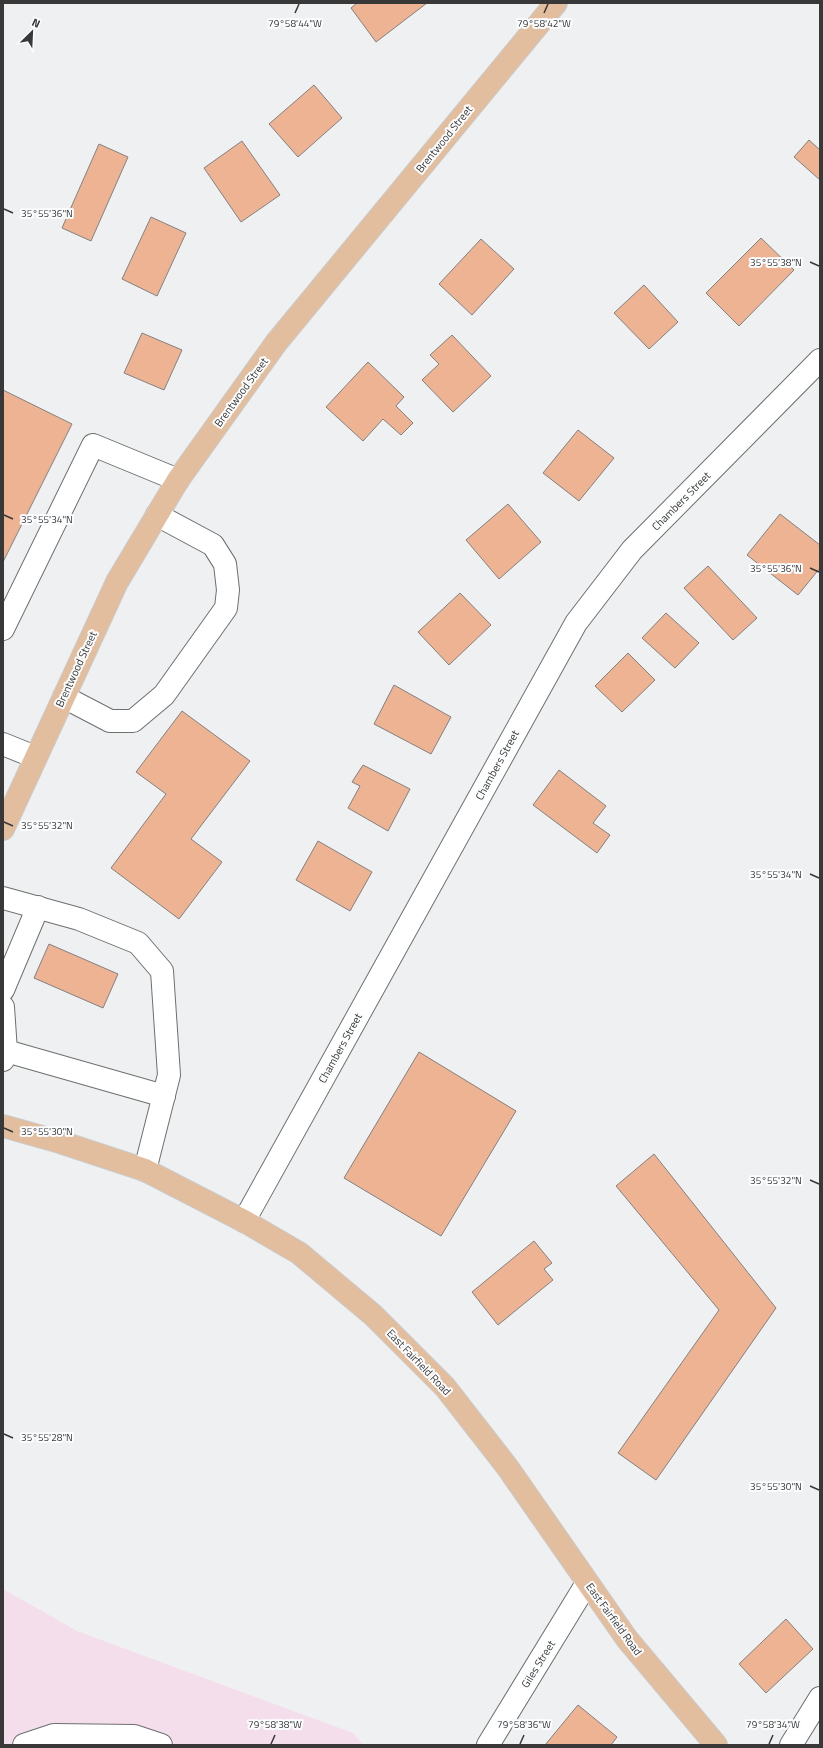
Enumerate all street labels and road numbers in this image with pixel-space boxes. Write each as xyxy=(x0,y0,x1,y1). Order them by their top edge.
street label: Brentwood Street xyxy=(412,102,476,176)
street label: Brentwood Street xyxy=(210,354,272,430)
street label: Chambers Street xyxy=(648,468,714,534)
street label: Brentwood Street xyxy=(51,628,101,710)
street label: Chambers Street xyxy=(471,727,523,803)
street label: Chambers Street xyxy=(314,1010,366,1086)
street label: East Fairfield Road xyxy=(383,1325,455,1399)
street label: East Fairfield Road xyxy=(582,1579,646,1659)
street label: Giles Street xyxy=(517,1637,559,1691)

